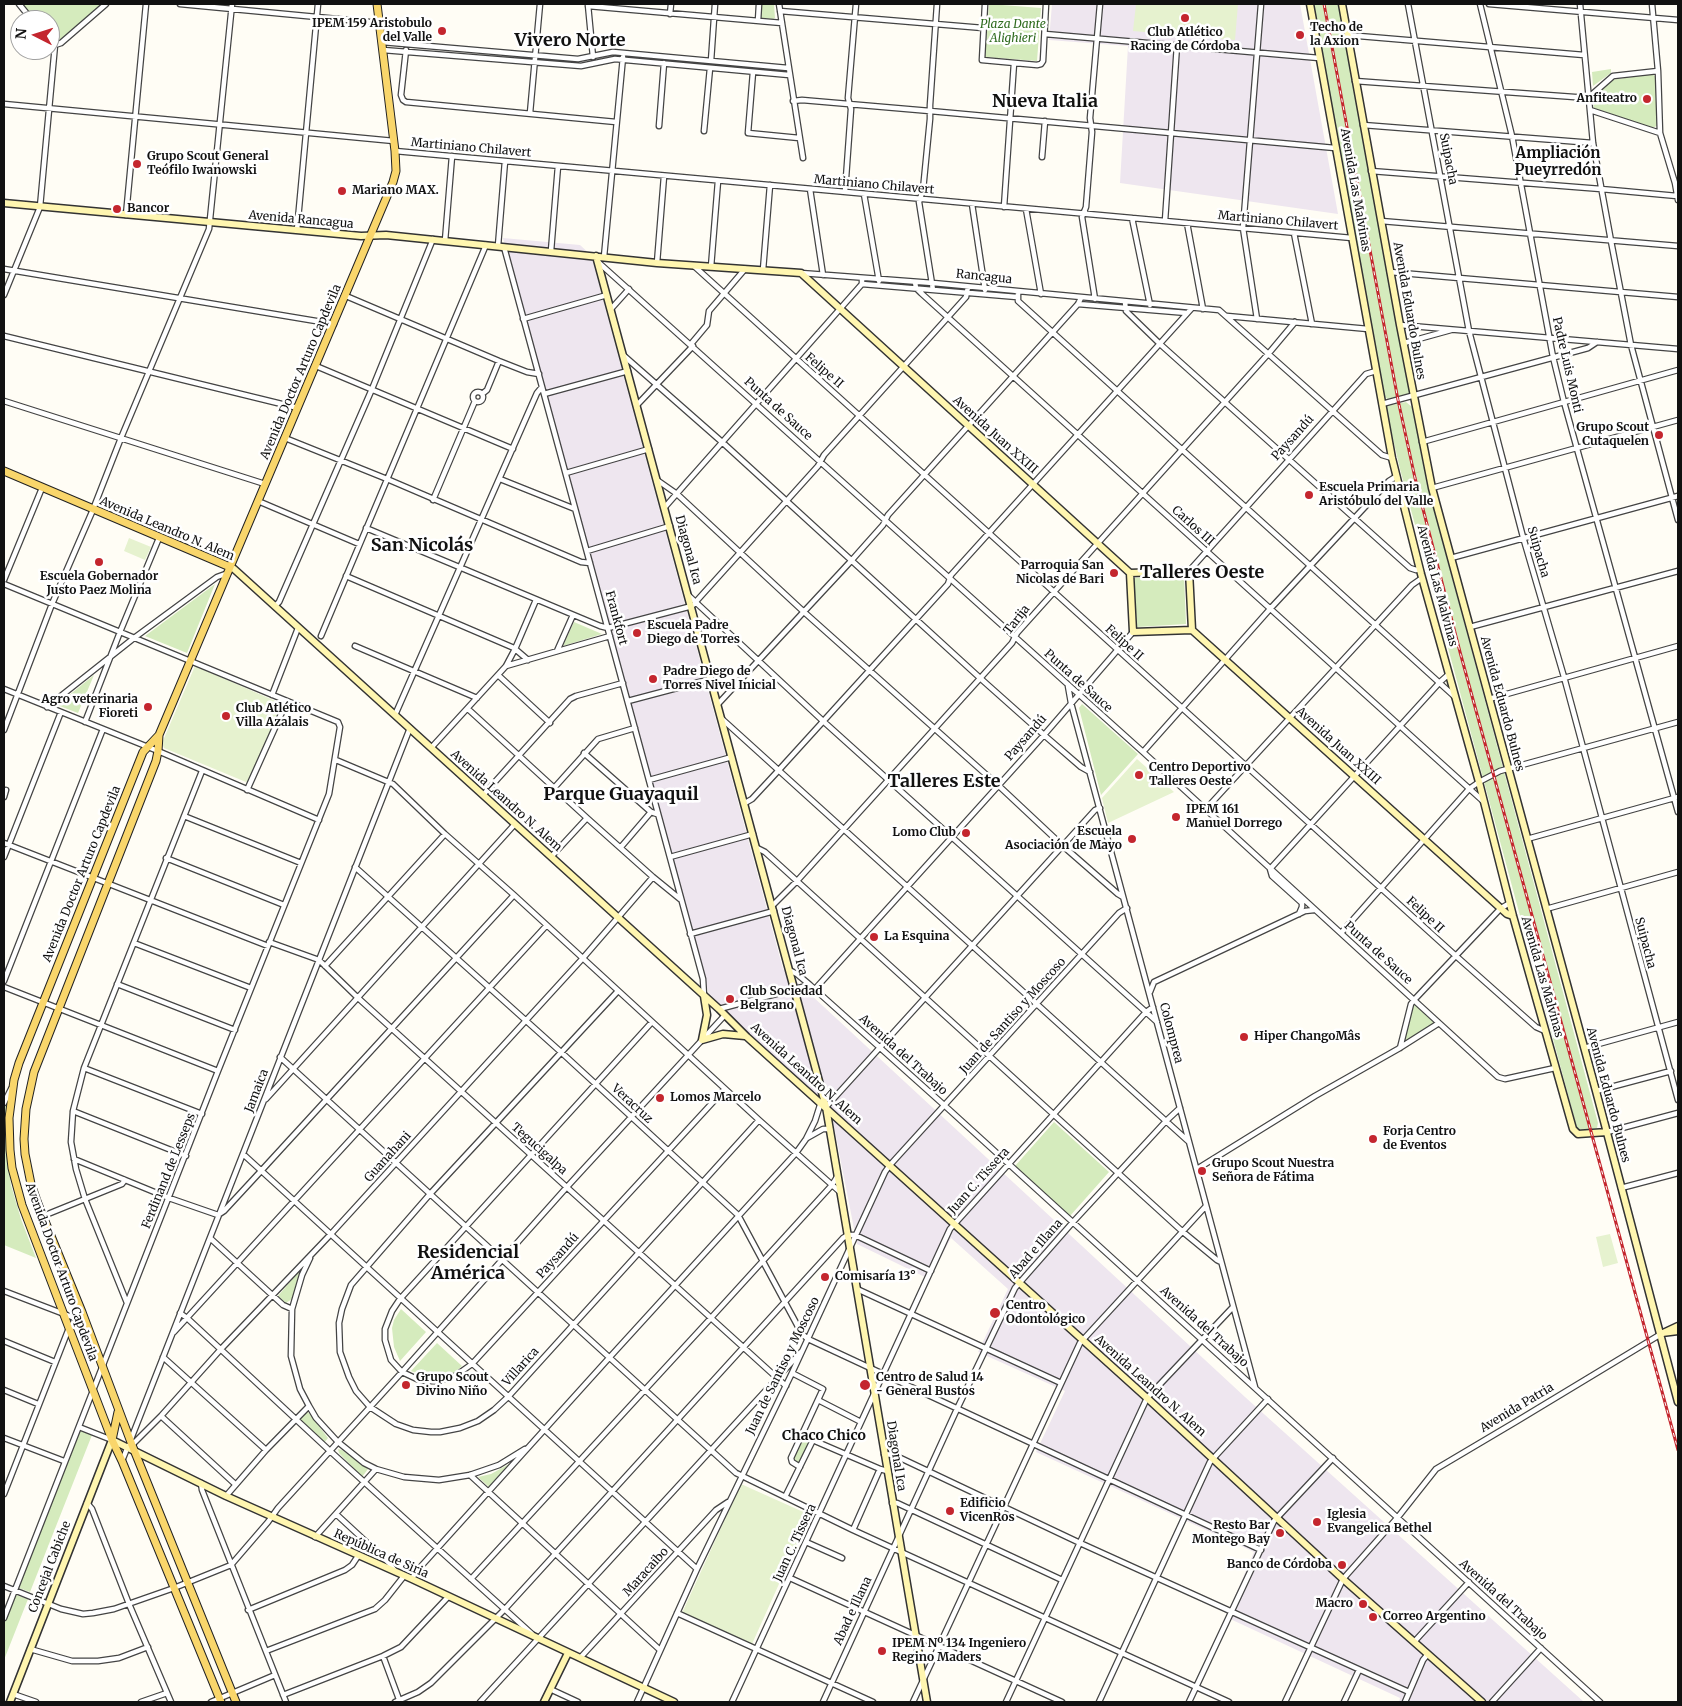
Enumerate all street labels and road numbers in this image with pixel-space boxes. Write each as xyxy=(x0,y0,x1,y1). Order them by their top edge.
street label: Avenida Las Malvinas xyxy=(1337,127,1373,253)
street label: Suipacha xyxy=(1436,132,1460,186)
street label: Martiniano Chilavert xyxy=(410,136,532,160)
street label: Martiniano Chilavert xyxy=(813,173,935,197)
street label: Avenida Rancagua xyxy=(248,208,354,232)
street label: Martiniano Chilavert xyxy=(1217,209,1339,233)
street label: Avenida Eduardo Bulnes xyxy=(1390,241,1428,381)
street label: Rancagua xyxy=(955,267,1013,287)
street label: Avenida Doctor Arturo Capdevila xyxy=(257,282,345,462)
street label: Padre Luis Monti xyxy=(1549,316,1585,414)
street label: Felipe II xyxy=(802,350,846,392)
street label: Punta de Sauce xyxy=(741,375,815,443)
street label: Avenida Juan XXIII xyxy=(950,393,1040,477)
street label: Paysandú xyxy=(1269,412,1317,464)
street label: Avenida Leandro N. Alem xyxy=(98,494,236,564)
street label: Carlos III xyxy=(1169,503,1217,549)
street label: Diagonal Ica xyxy=(672,514,704,586)
street label: Avenida Las Malvinas xyxy=(1414,524,1460,648)
street label: Suipacha xyxy=(1524,525,1552,579)
street label: Frankfort xyxy=(602,589,630,647)
street label: Tarija xyxy=(1001,602,1033,638)
street label: Felipe II xyxy=(1102,622,1146,664)
street label: Avenida Eduardo Bulnes xyxy=(1477,635,1527,773)
street label: Punta de Sauce xyxy=(1041,647,1115,715)
street label: Avenida Juan XXIII xyxy=(1293,704,1383,788)
street label: Paysandú xyxy=(1002,712,1050,764)
street label: Avenida Leandro N. Alem xyxy=(447,747,565,855)
street label: Avenida Doctor Arturo Capdevila xyxy=(40,784,124,964)
street label: Felipe II xyxy=(1403,894,1447,936)
street label: Diagonal Ica xyxy=(778,905,810,977)
street label: Avenida Las Malvinas xyxy=(1518,915,1566,1039)
street label: Suipacha xyxy=(1631,916,1659,970)
street label: Punta de Sauce xyxy=(1341,919,1415,987)
street label: Juan de Santiso y Moscoso xyxy=(957,955,1069,1077)
street label: Colomprea xyxy=(1156,1001,1186,1065)
street label: Avenida del Trabajo xyxy=(856,1012,950,1098)
street label: Avenida Leandro N. Alem xyxy=(747,1020,865,1128)
street label: Avenida Eduardo Bulnes xyxy=(1583,1026,1633,1164)
street label: Jamaica xyxy=(242,1067,272,1115)
street label: Veracruz xyxy=(609,1081,655,1127)
street label: Ferdinand de Lesseps xyxy=(139,1111,199,1231)
street label: Tegucigalpa xyxy=(508,1120,570,1178)
street label: Guanahani xyxy=(362,1129,414,1185)
street label: Juan C. Tissera xyxy=(945,1145,1013,1217)
street label: Avenida Doctor Arturo Capdevila xyxy=(22,1181,100,1363)
street label: Abad e Illana xyxy=(1006,1216,1066,1282)
street label: Paysandú xyxy=(534,1230,582,1282)
street label: Avenida del Trabajo xyxy=(1157,1284,1251,1370)
street label: Juan de Santiso y Moscoso xyxy=(743,1295,823,1437)
street label: Avenida Leandro N. Alem xyxy=(1091,1332,1209,1440)
street label: Villarica xyxy=(500,1345,542,1389)
street label: Avenida Patria xyxy=(1478,1380,1556,1436)
street label: Diagonal Ica xyxy=(883,1420,909,1492)
street label: Juan C. Tissera xyxy=(771,1502,819,1584)
street label: Concejal Cabiche xyxy=(26,1519,74,1615)
street label: República de Siria xyxy=(331,1527,431,1581)
street label: Maracaibo xyxy=(620,1545,672,1599)
street label: Avenida del Trabajo xyxy=(1456,1557,1550,1643)
street label: Abad e Illana xyxy=(831,1574,875,1648)

